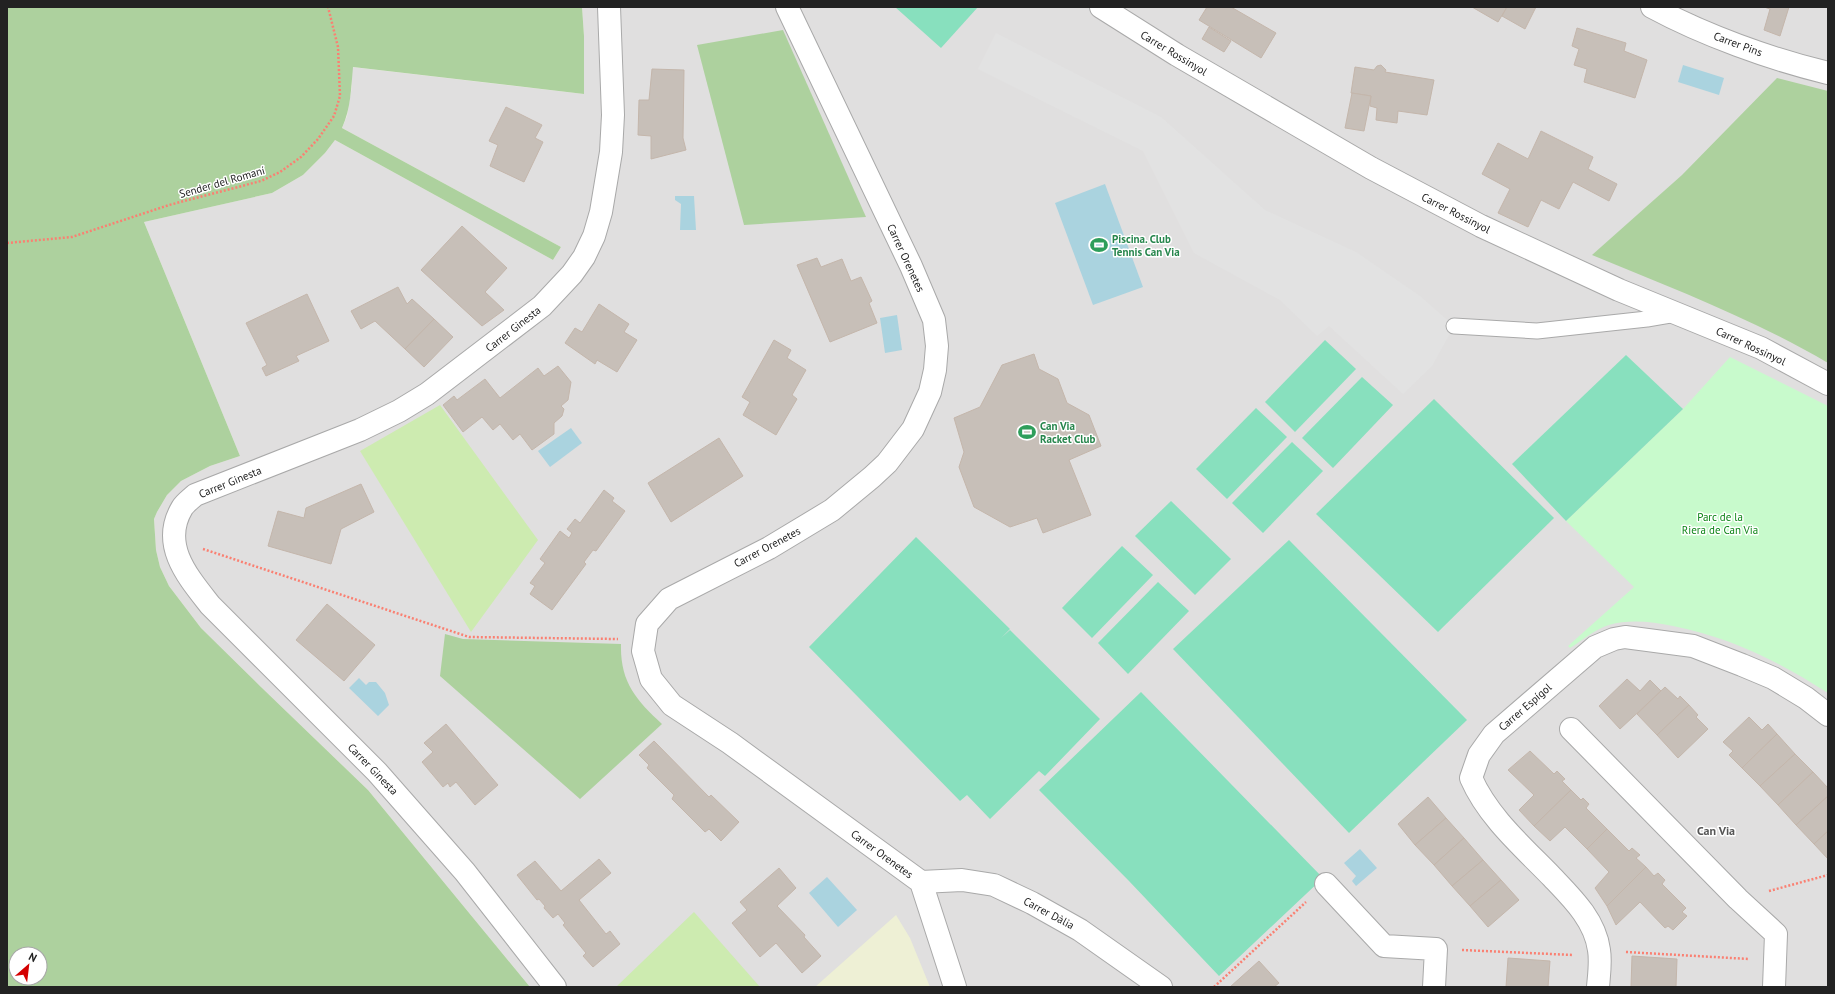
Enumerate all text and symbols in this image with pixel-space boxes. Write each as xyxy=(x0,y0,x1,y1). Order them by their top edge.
street label: Carrer Rossinyol xyxy=(1138,28,1211,79)
street label: Carrer Pins xyxy=(1712,29,1765,59)
street label: Sender del Romaní xyxy=(178,163,267,201)
street label: Carrer Rossinyol xyxy=(1419,190,1494,237)
street label: Carrer Orenetes xyxy=(884,222,928,295)
place label: Piscina. Club Tennis Can Via xyxy=(1112,232,1180,259)
sports icon: Piscina. Club Tennis Can Via xyxy=(1089,235,1109,255)
street label: Carrer Ginesta xyxy=(483,303,543,355)
street label: Carrer Rossinyol xyxy=(1714,324,1789,369)
place label: Can Via Racket Club xyxy=(1040,419,1095,446)
sports icon: Can Via Racket Club xyxy=(1017,422,1037,442)
street label: Carrer Ginesta xyxy=(197,463,263,501)
park label: Parc de la Riera de Can Via xyxy=(1682,510,1758,537)
street label: Carrer Orenetes xyxy=(731,523,803,570)
street label: Carrer Espígol xyxy=(1496,680,1555,734)
street label: Carrer Ginesta xyxy=(345,740,401,798)
district label: Can Via xyxy=(1697,823,1735,838)
street label: Carrer Orenetes xyxy=(848,827,916,881)
street label: Carrer Dàlia xyxy=(1021,894,1077,932)
north arrow xyxy=(8,946,48,986)
text: N xyxy=(26,949,39,965)

